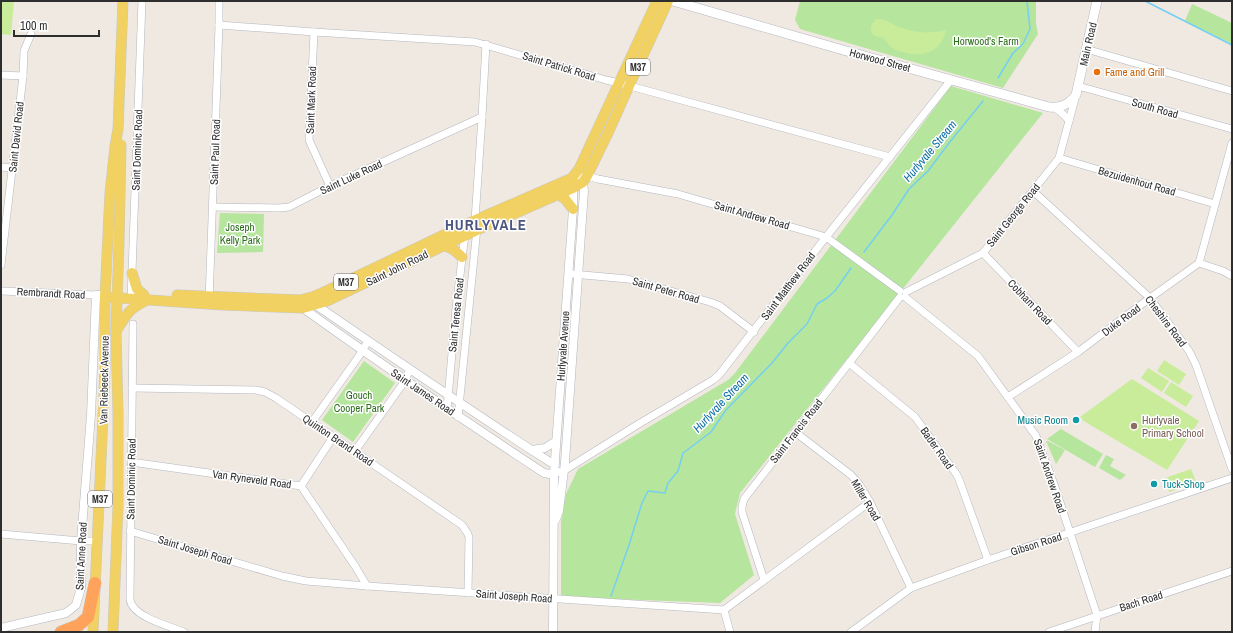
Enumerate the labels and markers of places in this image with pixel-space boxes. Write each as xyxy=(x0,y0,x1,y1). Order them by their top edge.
place label: Fame and Grill xyxy=(1105,65,1164,79)
marker: Fame and Grill xyxy=(1092,67,1102,77)
place label: Music Room xyxy=(1017,413,1068,427)
place label: Hurlyvale Primary School xyxy=(1142,413,1204,440)
marker: Music Room xyxy=(1071,415,1081,425)
marker: Hurlyvale Primary School xyxy=(1129,421,1139,431)
place label: Tuck-Shop xyxy=(1162,477,1205,491)
marker: Tuck-Shop xyxy=(1149,479,1159,489)

